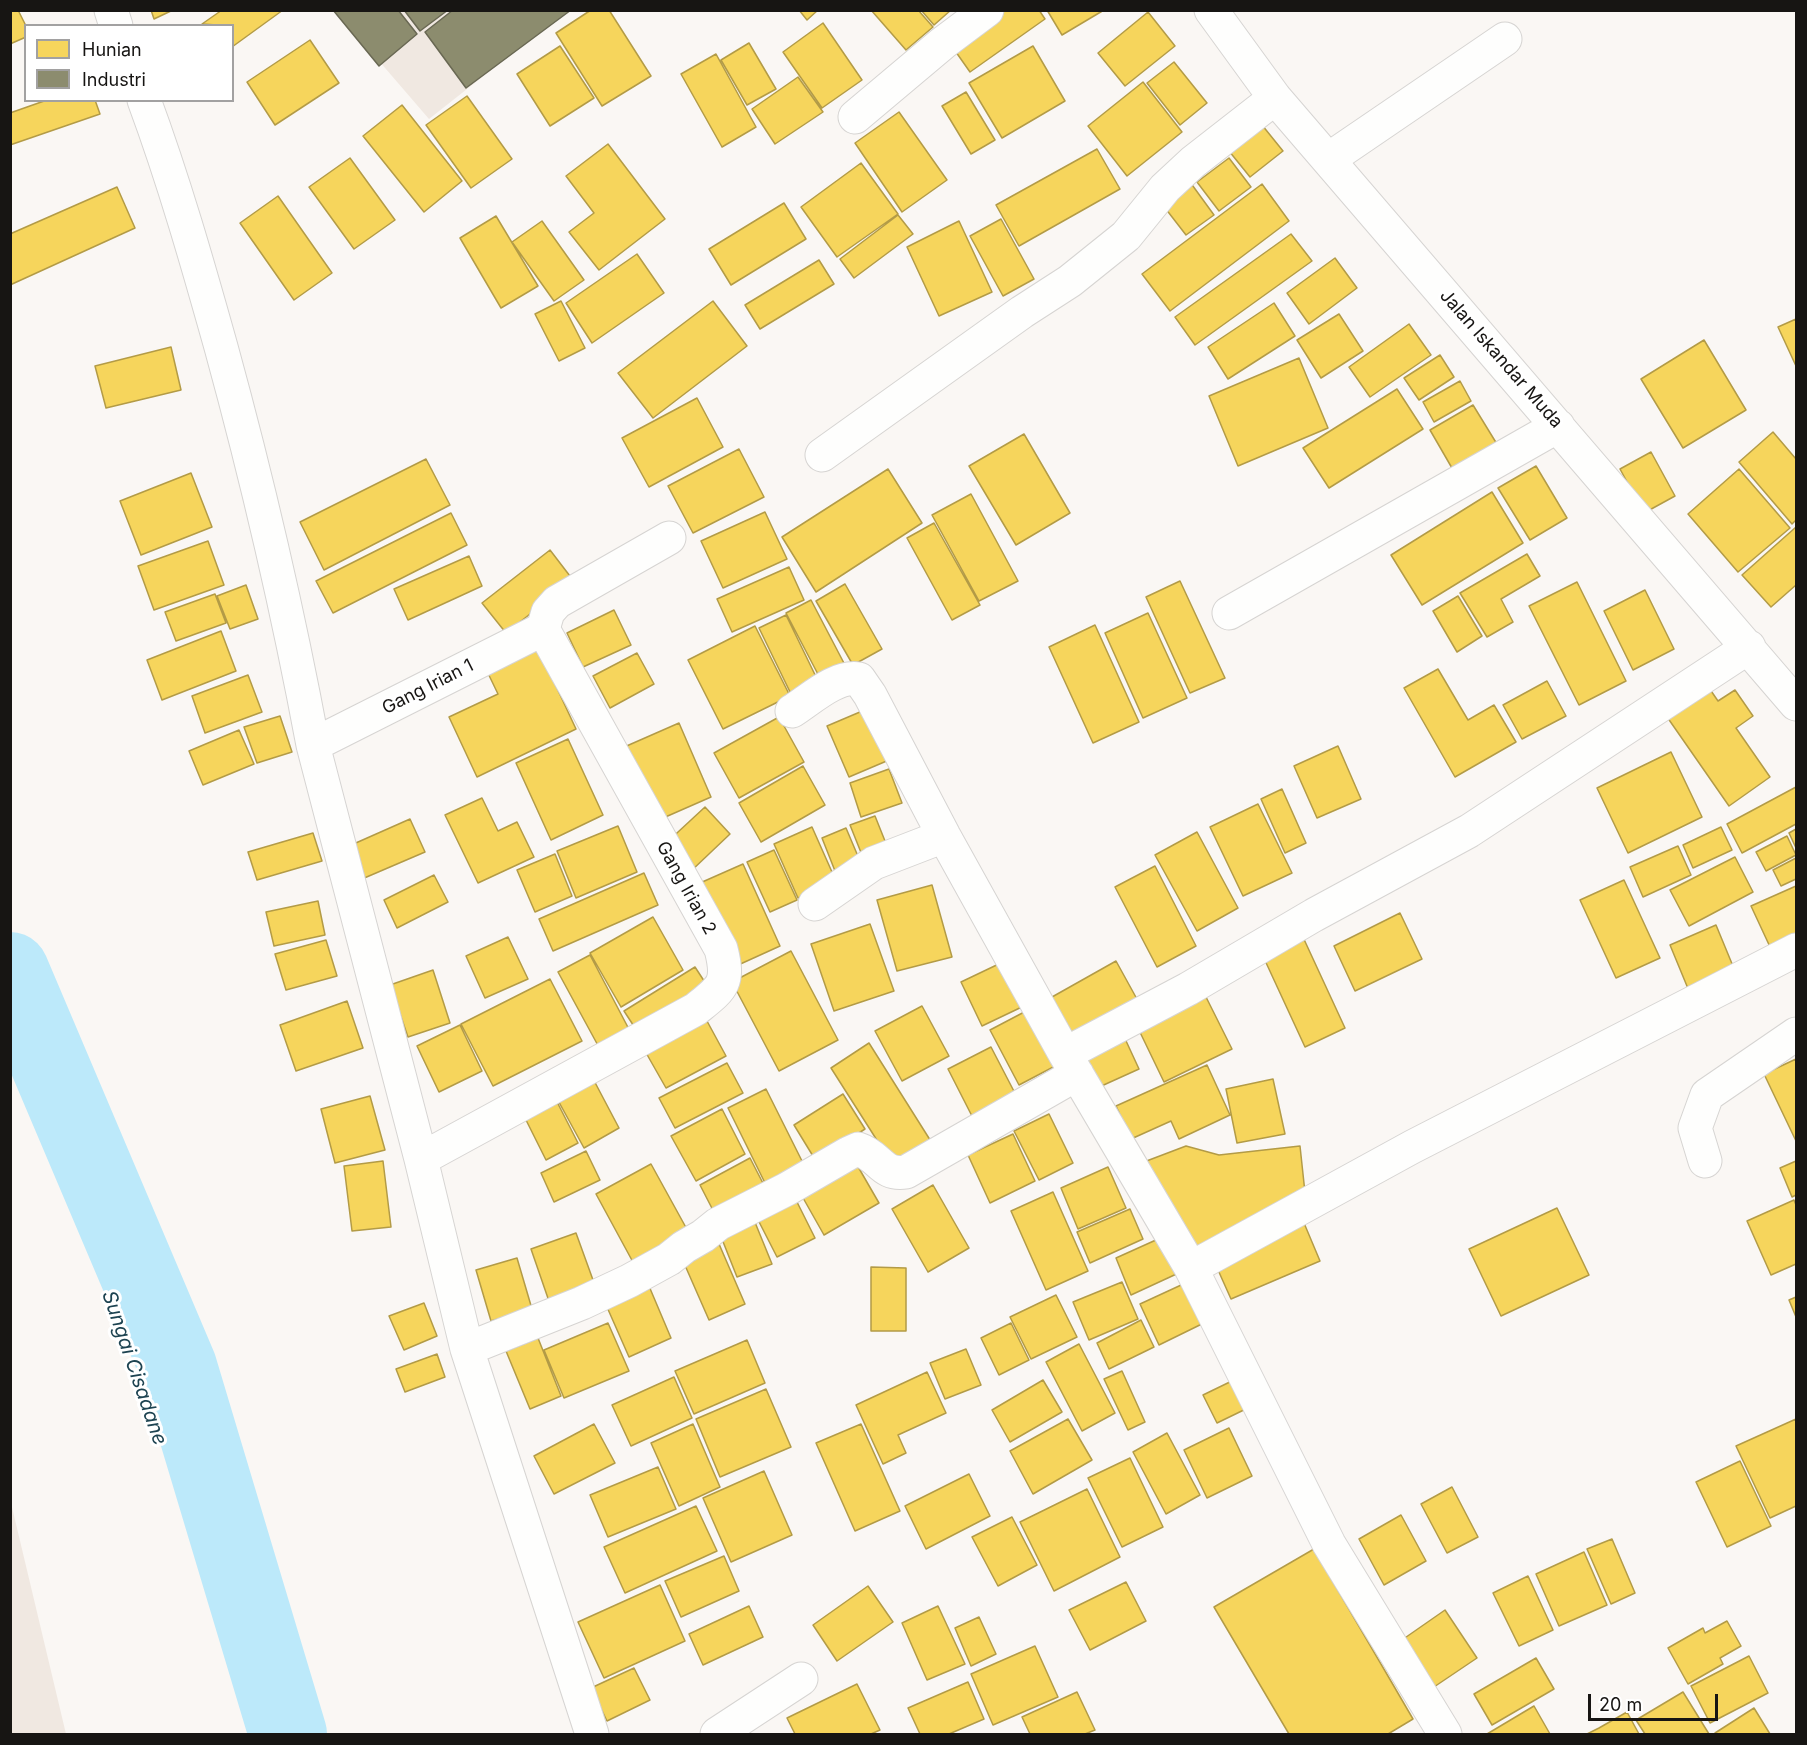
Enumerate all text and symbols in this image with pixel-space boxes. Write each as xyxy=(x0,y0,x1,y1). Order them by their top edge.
legend xyxy=(24,24,234,102)
text: Hunian xyxy=(82,39,142,60)
text: Industri xyxy=(82,69,146,90)
street label: Jalan Iskandar Muda xyxy=(1435,285,1567,433)
street label: Gang Irian 1 xyxy=(379,655,477,719)
street label: Gang Irian 2 xyxy=(652,838,720,938)
water label: Sungai Cisadane xyxy=(96,1288,172,1448)
scale bar xyxy=(1591,1682,1722,1720)
text: 20 m xyxy=(1599,1694,1642,1715)

